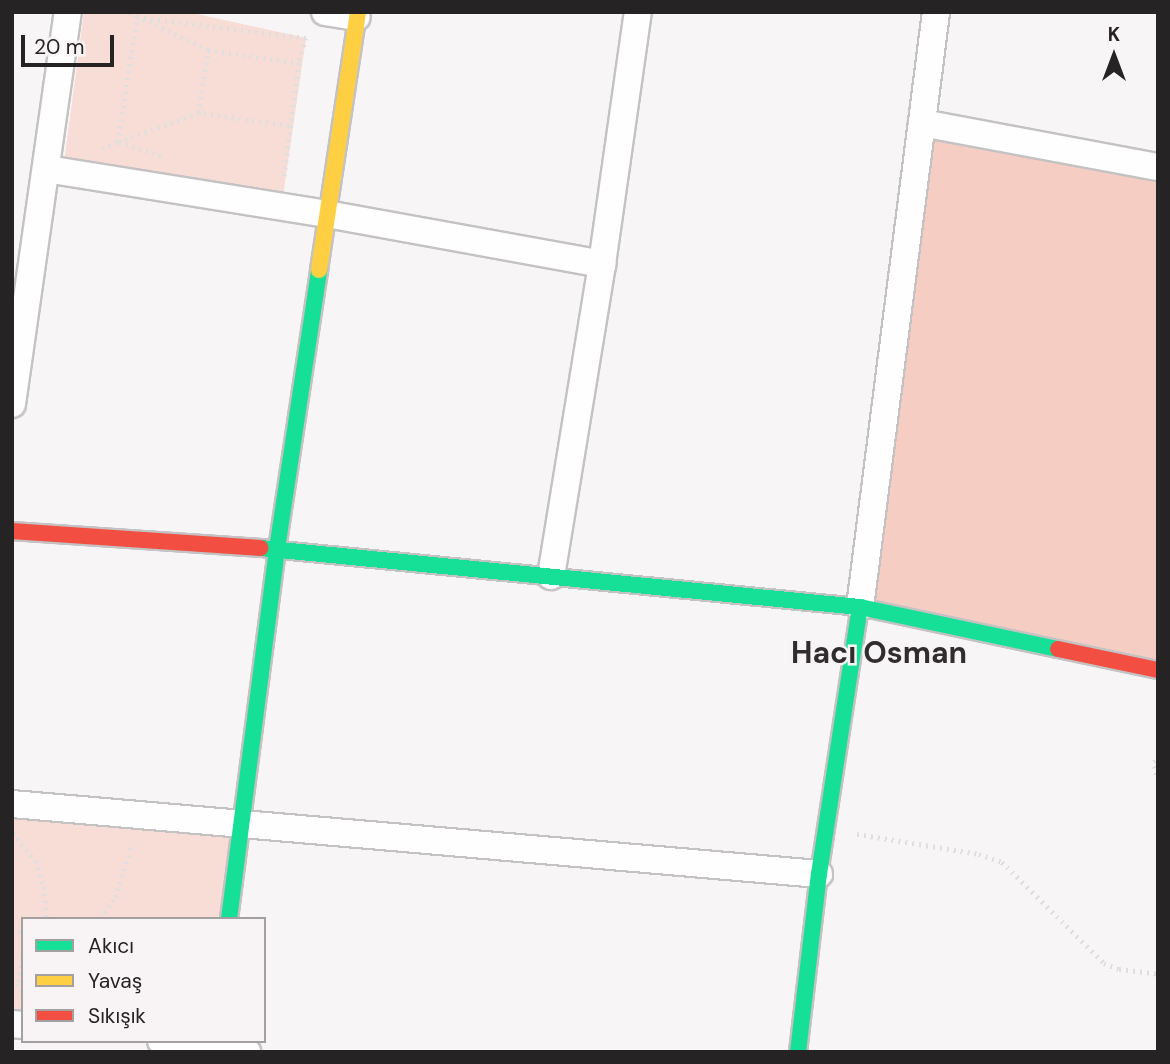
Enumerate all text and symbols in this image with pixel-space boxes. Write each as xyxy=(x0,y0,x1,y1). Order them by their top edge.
scale bar xyxy=(24,21,117,65)
north arrow xyxy=(1079,21,1149,91)
text: K xyxy=(1108,22,1120,47)
text: 20 m xyxy=(34,33,85,61)
district label: Hacı Osman xyxy=(791,635,967,671)
legend xyxy=(21,917,266,1043)
text: Akıcı xyxy=(88,932,134,960)
text: Yavaş xyxy=(88,967,142,995)
text: Sıkışık xyxy=(88,1002,146,1030)

